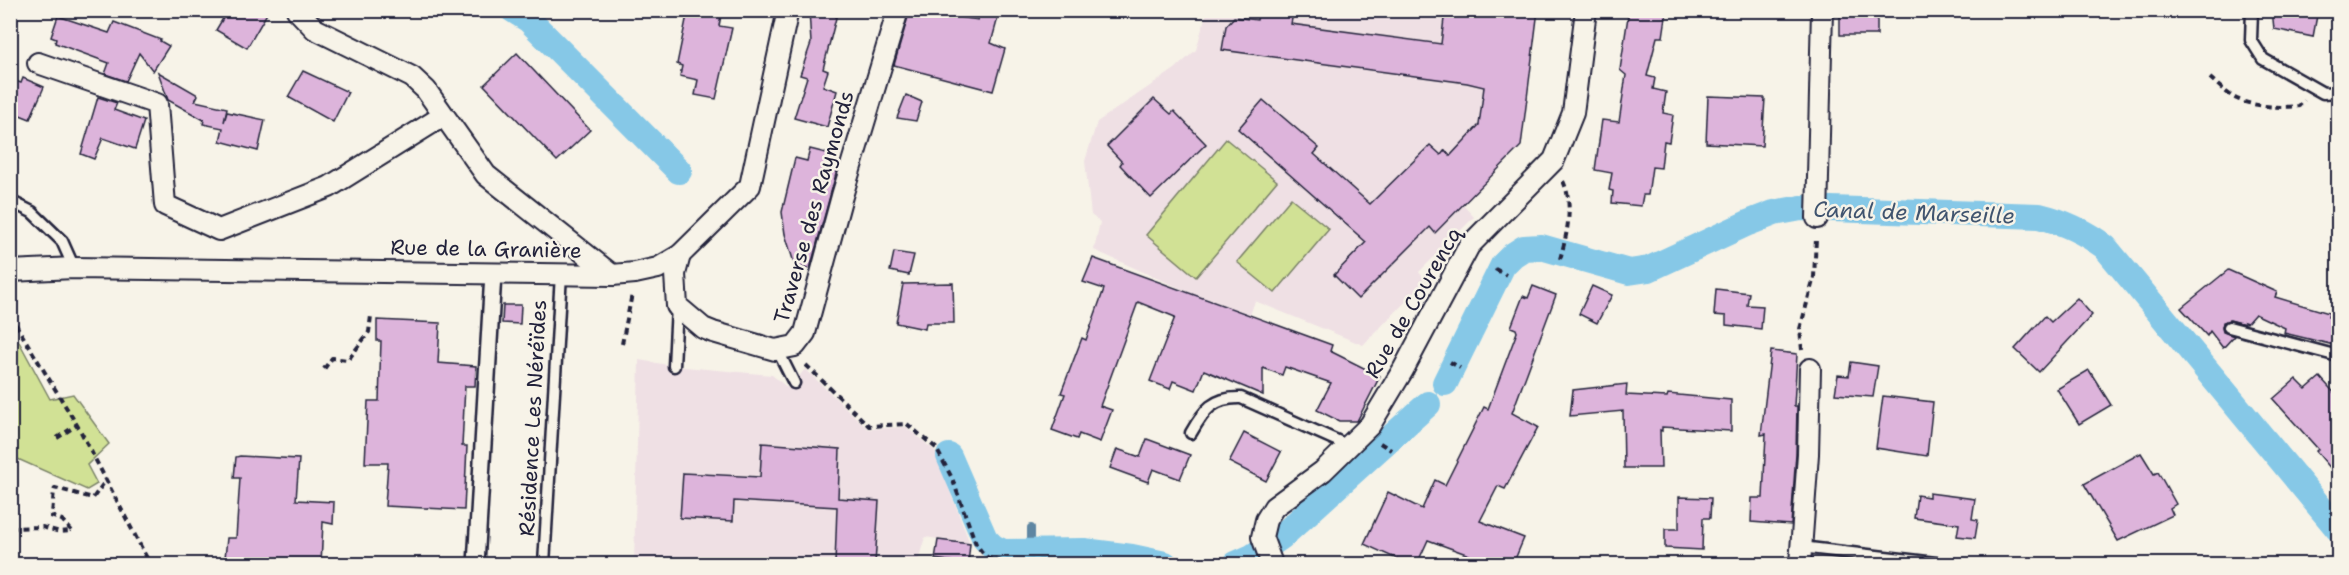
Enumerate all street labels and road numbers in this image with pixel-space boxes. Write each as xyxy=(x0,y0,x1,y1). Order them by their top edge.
street label: Traverse des Raymonds xyxy=(767,88,861,326)
street label: Rue de Courencq xyxy=(1358,221,1468,384)
street label: Rue de la Granière xyxy=(390,233,582,265)
street label: Résidence Les Néréïdes xyxy=(513,299,553,537)

